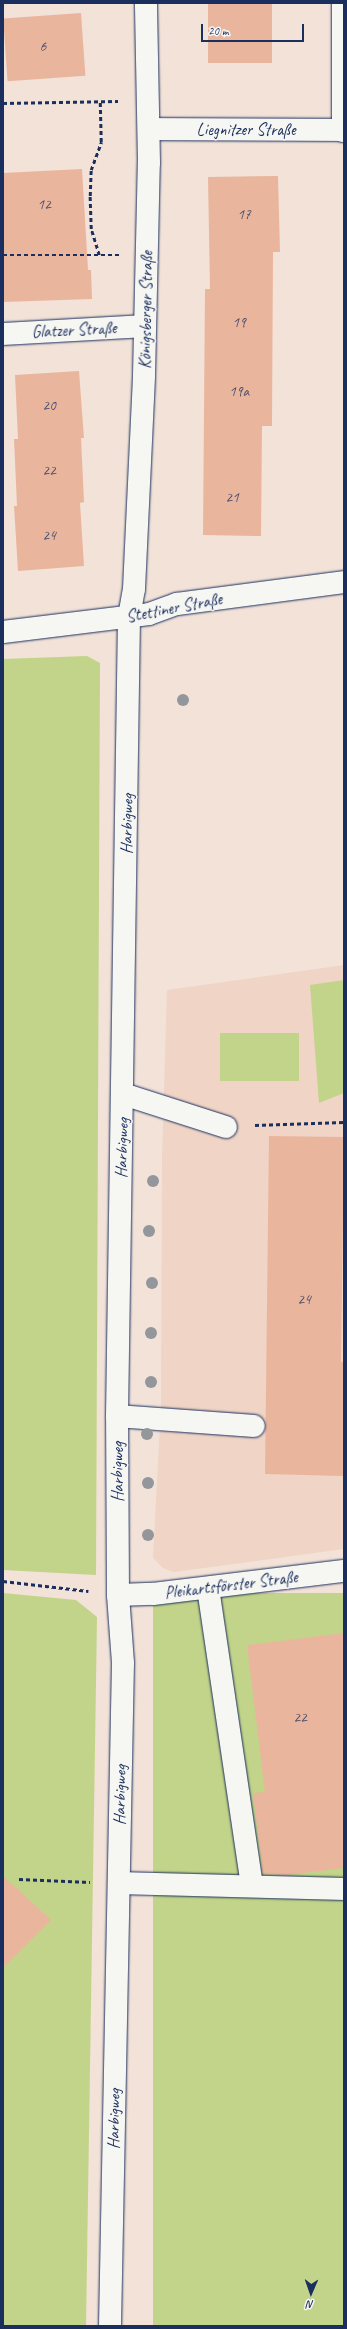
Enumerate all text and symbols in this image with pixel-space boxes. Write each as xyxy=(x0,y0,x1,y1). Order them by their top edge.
scale bar xyxy=(203,16,306,42)
text: 20 m xyxy=(208,23,228,39)
house number: 6 xyxy=(40,38,46,56)
street label: Liegnitzer Straße xyxy=(196,120,296,140)
house number: 12 xyxy=(37,196,51,214)
house number: 17 xyxy=(237,206,251,224)
street label: Königsberger Straße xyxy=(135,251,157,369)
house number: 19 xyxy=(232,314,246,332)
street label: Glatzer Straße xyxy=(31,318,117,342)
house number: 19a xyxy=(229,383,249,401)
house number: 20 xyxy=(42,397,56,415)
house number: 22 xyxy=(42,462,56,480)
house number: 21 xyxy=(225,489,239,507)
house number: 24 xyxy=(42,527,56,545)
street label: Stettiner Straße xyxy=(124,589,224,627)
street label: Harbigweg xyxy=(116,794,138,854)
street label: Harbigweg xyxy=(111,1118,133,1178)
house number: 24 xyxy=(297,1291,311,1309)
street label: Harbigweg xyxy=(108,1442,128,1502)
street label: Pleikartsförster Straße xyxy=(163,1567,299,1603)
house number: 22 xyxy=(293,1709,307,1727)
street label: Harbigweg xyxy=(109,1765,131,1825)
street label: Harbigweg xyxy=(103,2089,125,2149)
north arrow xyxy=(291,2273,331,2313)
text: N xyxy=(307,2298,314,2312)

